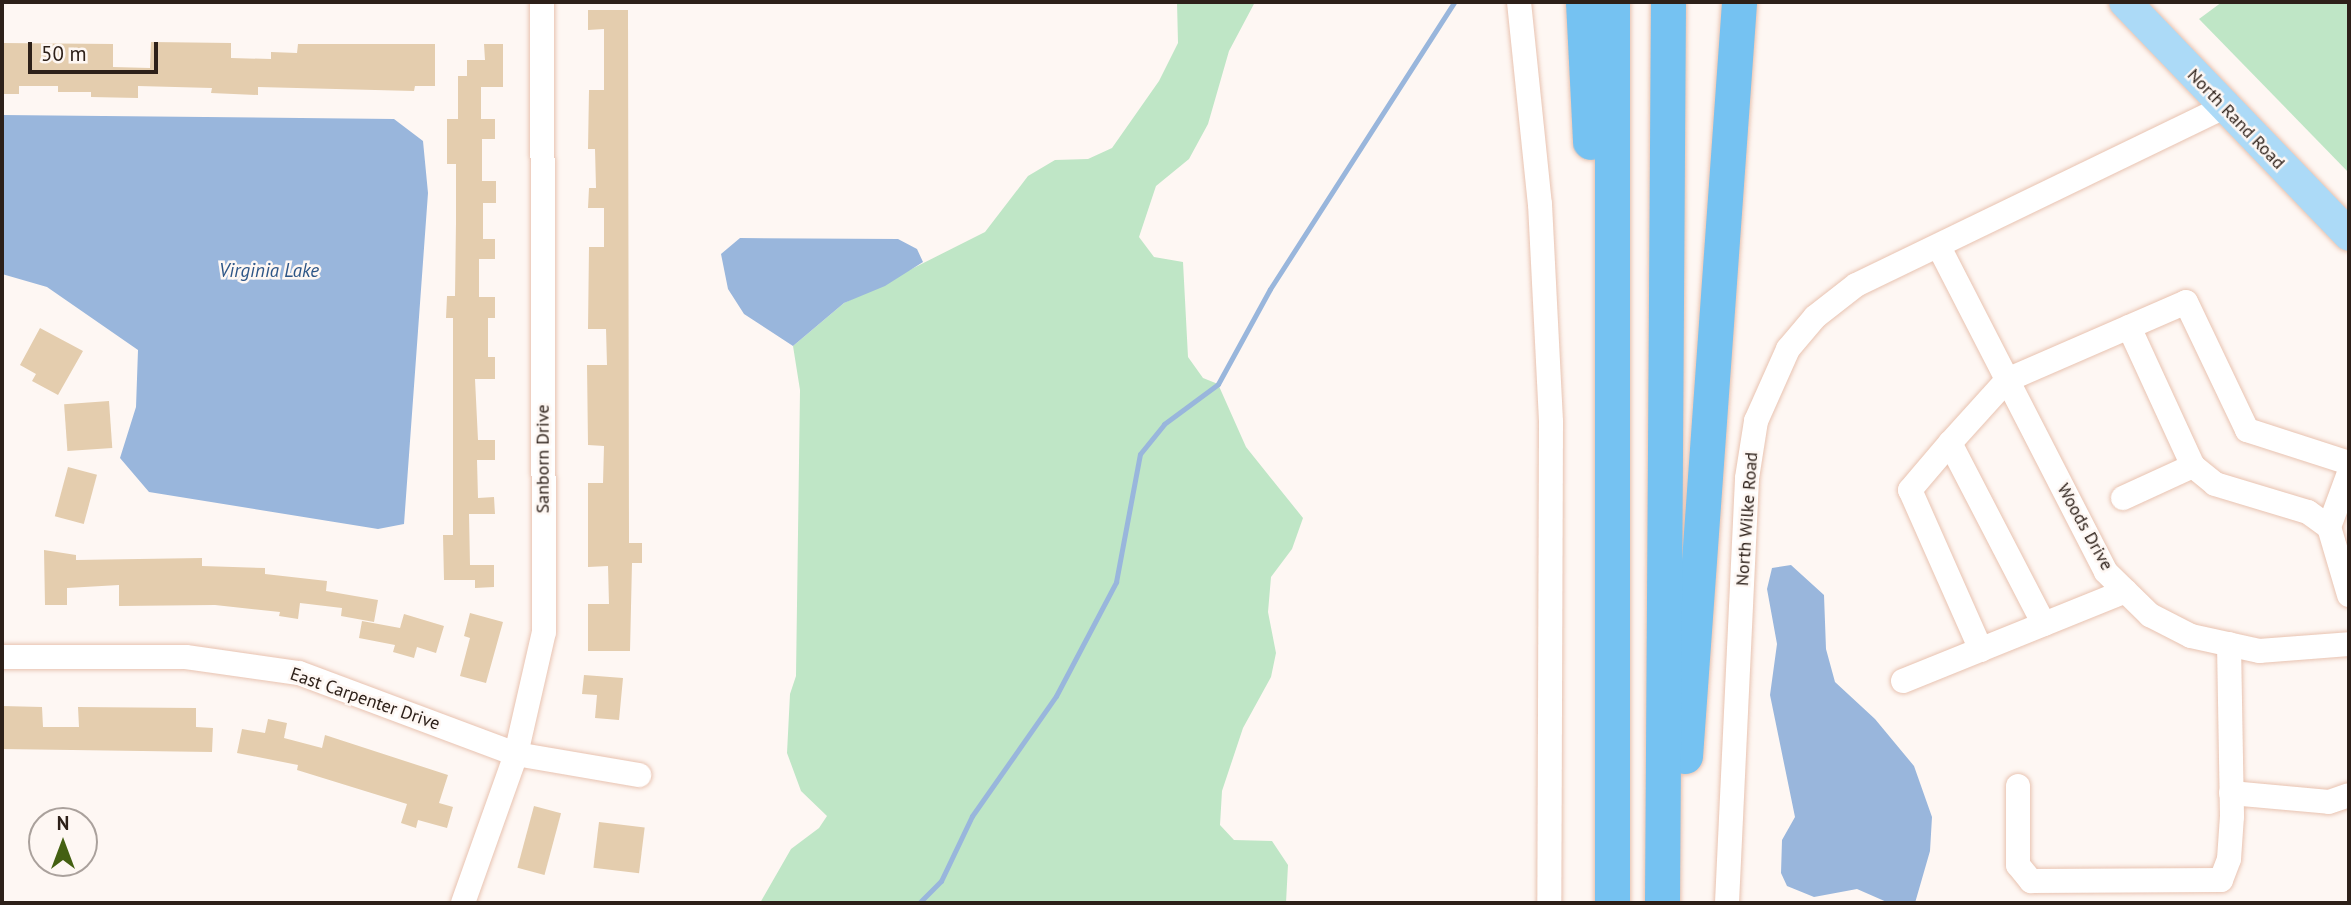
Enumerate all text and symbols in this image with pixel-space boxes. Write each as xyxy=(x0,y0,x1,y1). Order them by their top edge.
scale bar xyxy=(32,28,161,72)
text: 50 m xyxy=(41,40,87,67)
street label: North Rand Road xyxy=(2183,64,2289,174)
water label: Virginia Lake xyxy=(219,260,319,282)
street label: Sanborn Drive xyxy=(532,405,554,513)
street label: North Wilke Road xyxy=(1732,451,1762,587)
street label: Woods Drive xyxy=(2052,480,2118,574)
street label: East Carpenter Drive xyxy=(287,663,443,735)
north arrow xyxy=(28,807,98,877)
text: N xyxy=(57,811,69,835)

